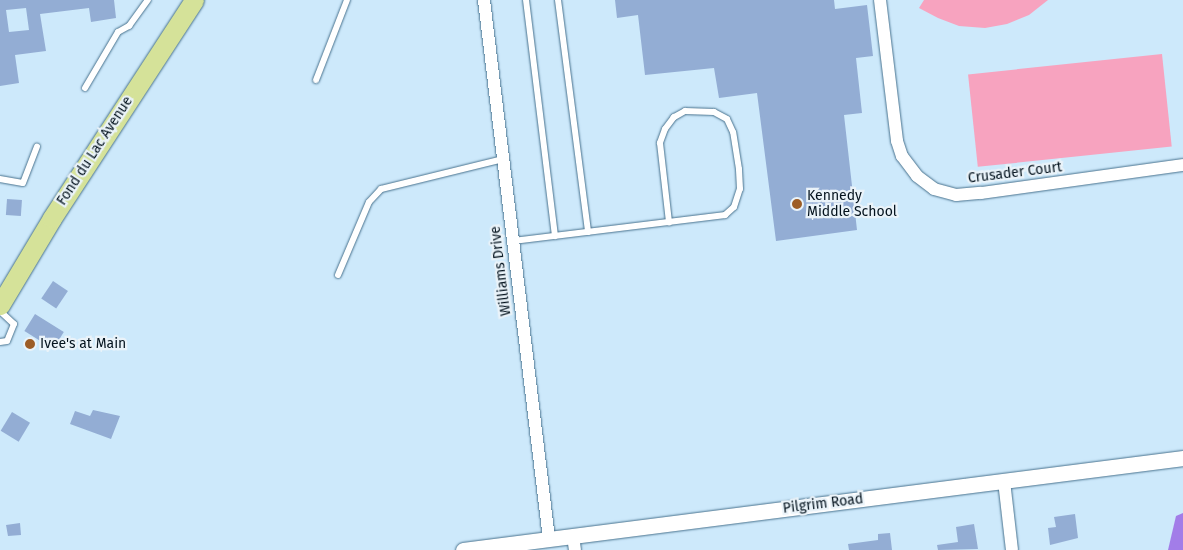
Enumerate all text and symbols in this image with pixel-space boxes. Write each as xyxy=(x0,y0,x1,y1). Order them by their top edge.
street label: Fond du Lac Avenue xyxy=(54,93,136,209)
street label: Crusader Court xyxy=(967,159,1063,187)
place label: Kennedy Middle School xyxy=(807,188,897,220)
marker: Kennedy Middle School xyxy=(791,198,803,210)
street label: Williams Drive xyxy=(487,225,515,317)
place label: Ivee's at Main xyxy=(40,336,126,352)
marker: Ivee's at Main xyxy=(24,338,36,350)
street label: Pilgrim Road xyxy=(782,491,864,517)

